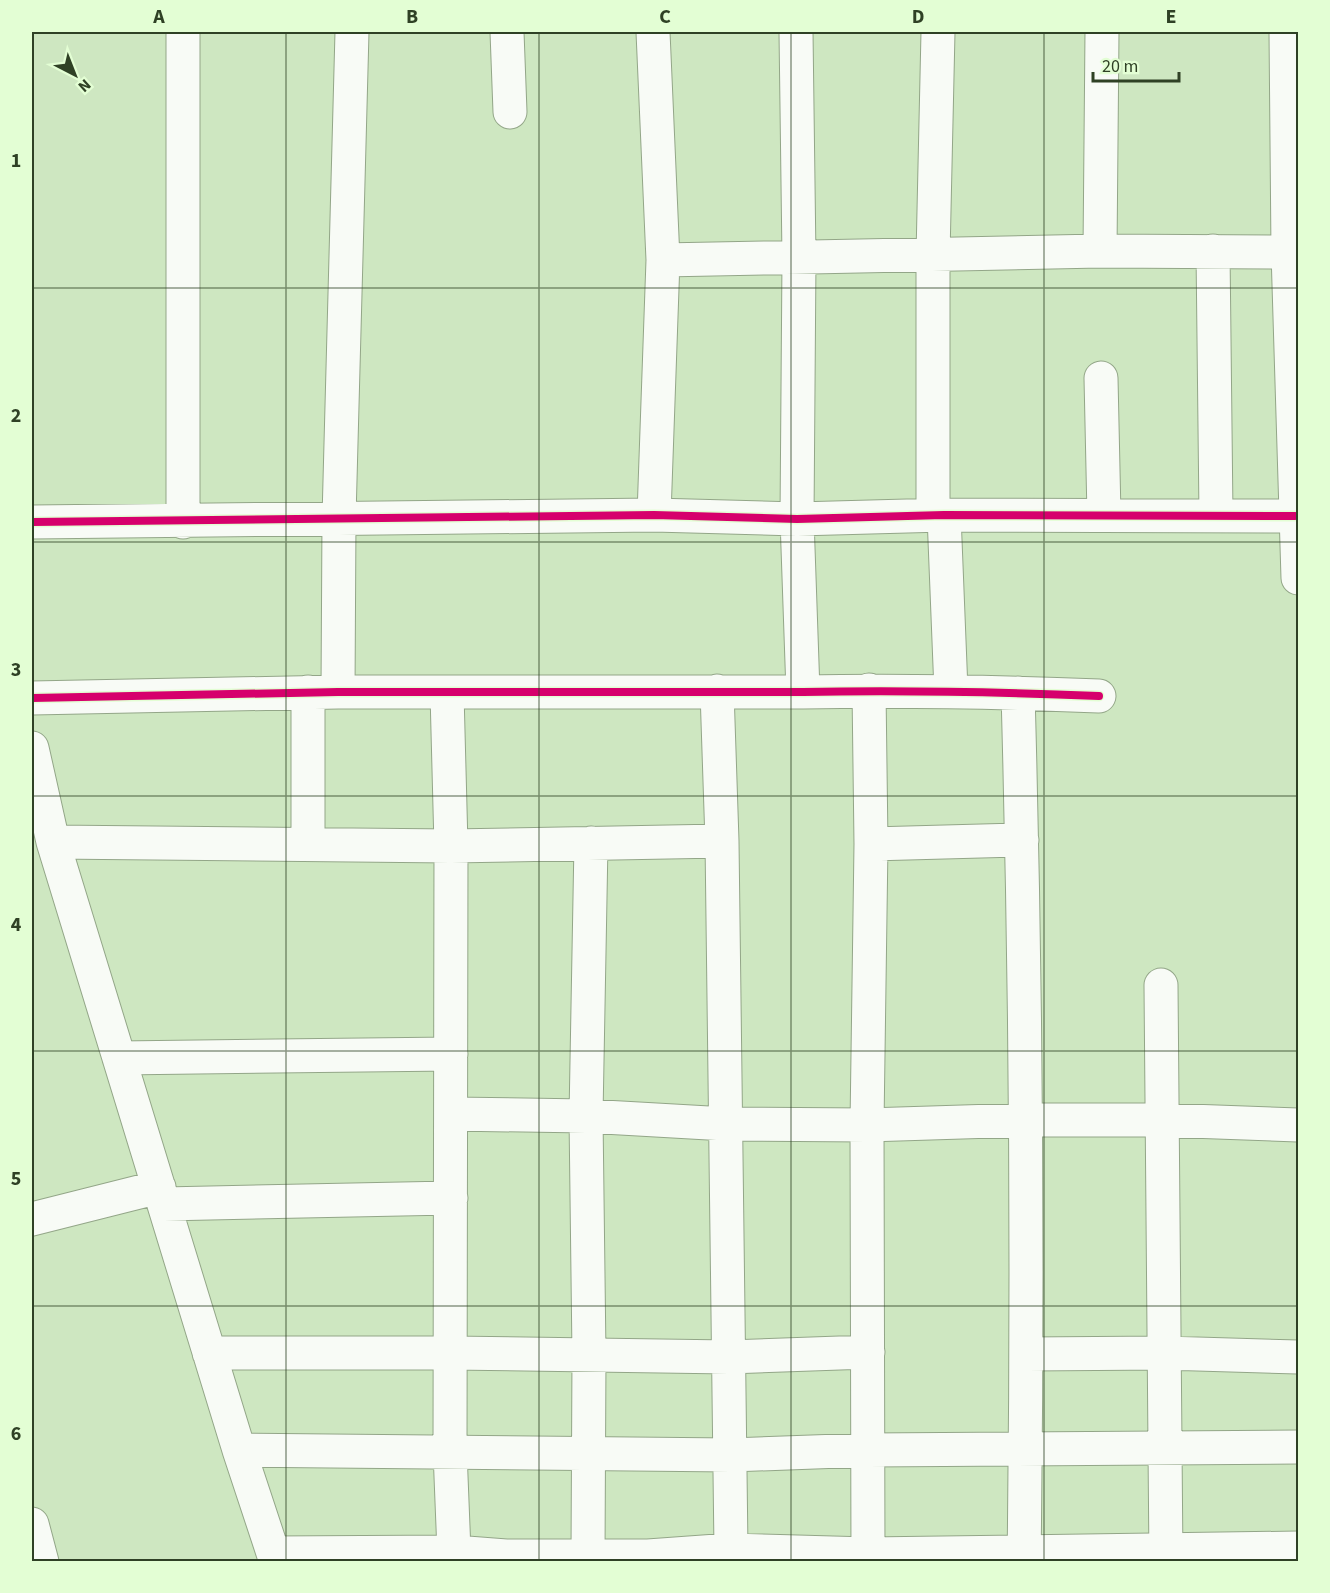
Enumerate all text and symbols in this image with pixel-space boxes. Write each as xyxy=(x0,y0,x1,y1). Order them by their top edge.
text: A xyxy=(152,3,165,31)
text: B xyxy=(406,3,418,31)
text: C xyxy=(659,3,671,31)
text: D xyxy=(912,3,924,31)
text: E xyxy=(1166,3,1176,31)
north arrow xyxy=(45,45,105,105)
scale bar xyxy=(1093,45,1178,83)
text: 20 m xyxy=(1102,54,1138,79)
text: N xyxy=(73,74,96,97)
text: 1 xyxy=(11,147,21,175)
text: 2 xyxy=(11,402,21,430)
text: 3 xyxy=(11,656,21,684)
text: 4 xyxy=(11,911,22,939)
text: 5 xyxy=(11,1165,21,1193)
text: 6 xyxy=(11,1420,21,1448)

